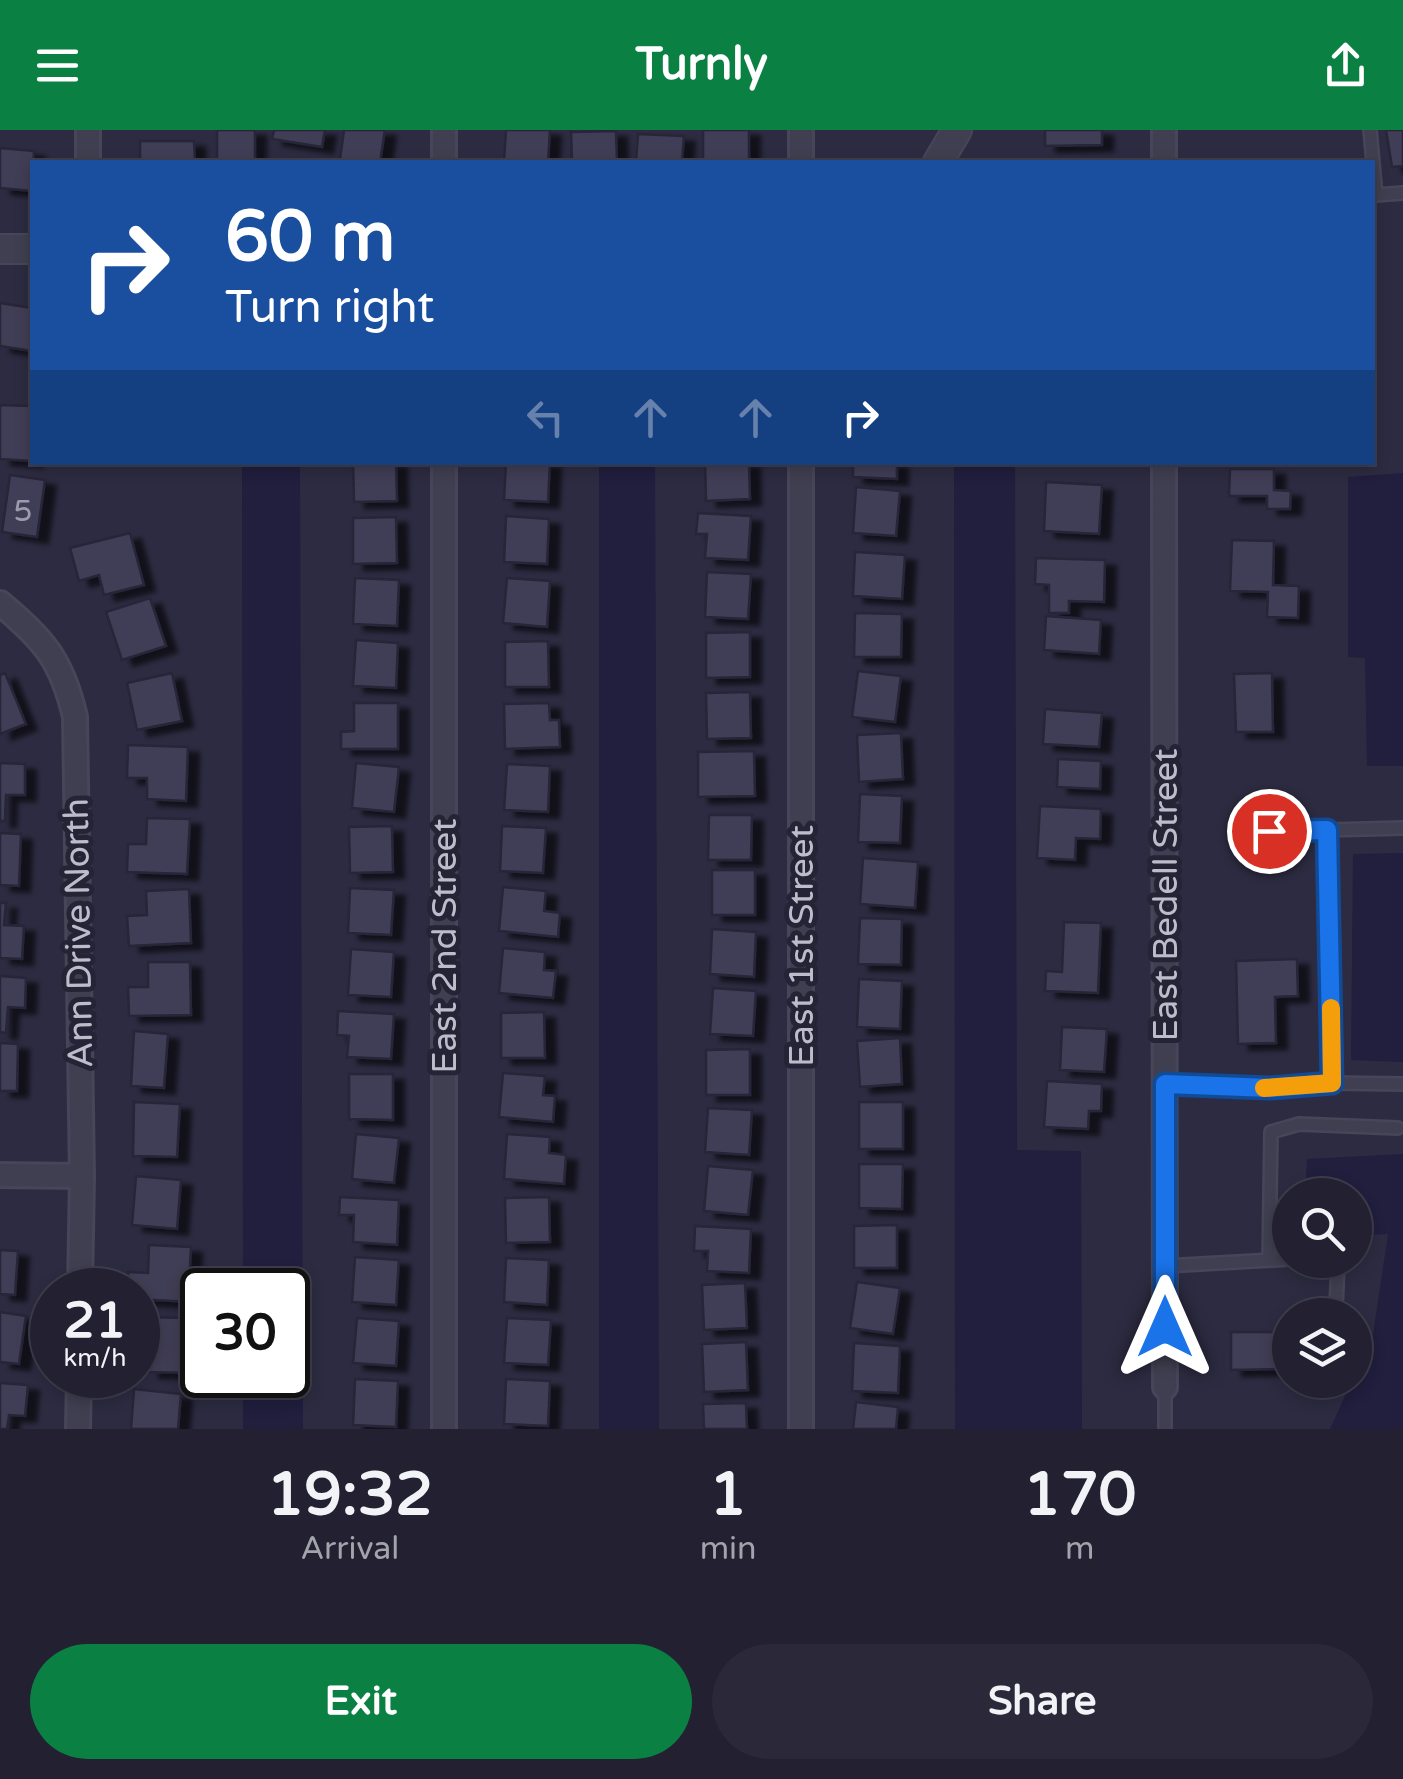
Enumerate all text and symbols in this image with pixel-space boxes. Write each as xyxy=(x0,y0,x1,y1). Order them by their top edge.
icon: menu xyxy=(30,38,85,93)
text: Turnly xyxy=(635,38,768,92)
icon: share xyxy=(1318,38,1373,93)
text: 60 m xyxy=(225,196,395,280)
icon: right xyxy=(60,200,190,330)
text: Turn right xyxy=(225,281,434,335)
icon: left xyxy=(518,390,573,445)
icon: ahead xyxy=(623,390,678,445)
icon: ahead xyxy=(728,390,783,445)
icon: right xyxy=(833,390,888,445)
house number: 5 xyxy=(14,493,32,530)
street label: East Bedell Street xyxy=(1145,748,1187,1042)
pin xyxy=(1227,789,1312,874)
street label: Ann Drive North xyxy=(56,798,102,1068)
icon: arrive xyxy=(1242,804,1297,859)
street label: East 2nd Street xyxy=(424,818,466,1074)
street label: East 1st Street xyxy=(781,825,823,1067)
map controls xyxy=(1272,1178,1372,1398)
button: search xyxy=(1272,1178,1372,1278)
speed limit sign: 30 xyxy=(180,1268,310,1398)
position arrow xyxy=(1113,1275,1217,1379)
text: 21 xyxy=(64,1291,126,1351)
button: layers xyxy=(1272,1298,1372,1398)
text: km/h xyxy=(64,1343,126,1373)
text: 19:32 xyxy=(267,1459,433,1531)
text: 1 xyxy=(709,1459,747,1531)
text: 170 xyxy=(1023,1459,1136,1531)
text: Arrival xyxy=(300,1530,399,1568)
text: min xyxy=(700,1530,757,1568)
text: m xyxy=(1065,1530,1094,1568)
button: Exit xyxy=(30,1644,692,1759)
button: Share xyxy=(712,1644,1373,1759)

